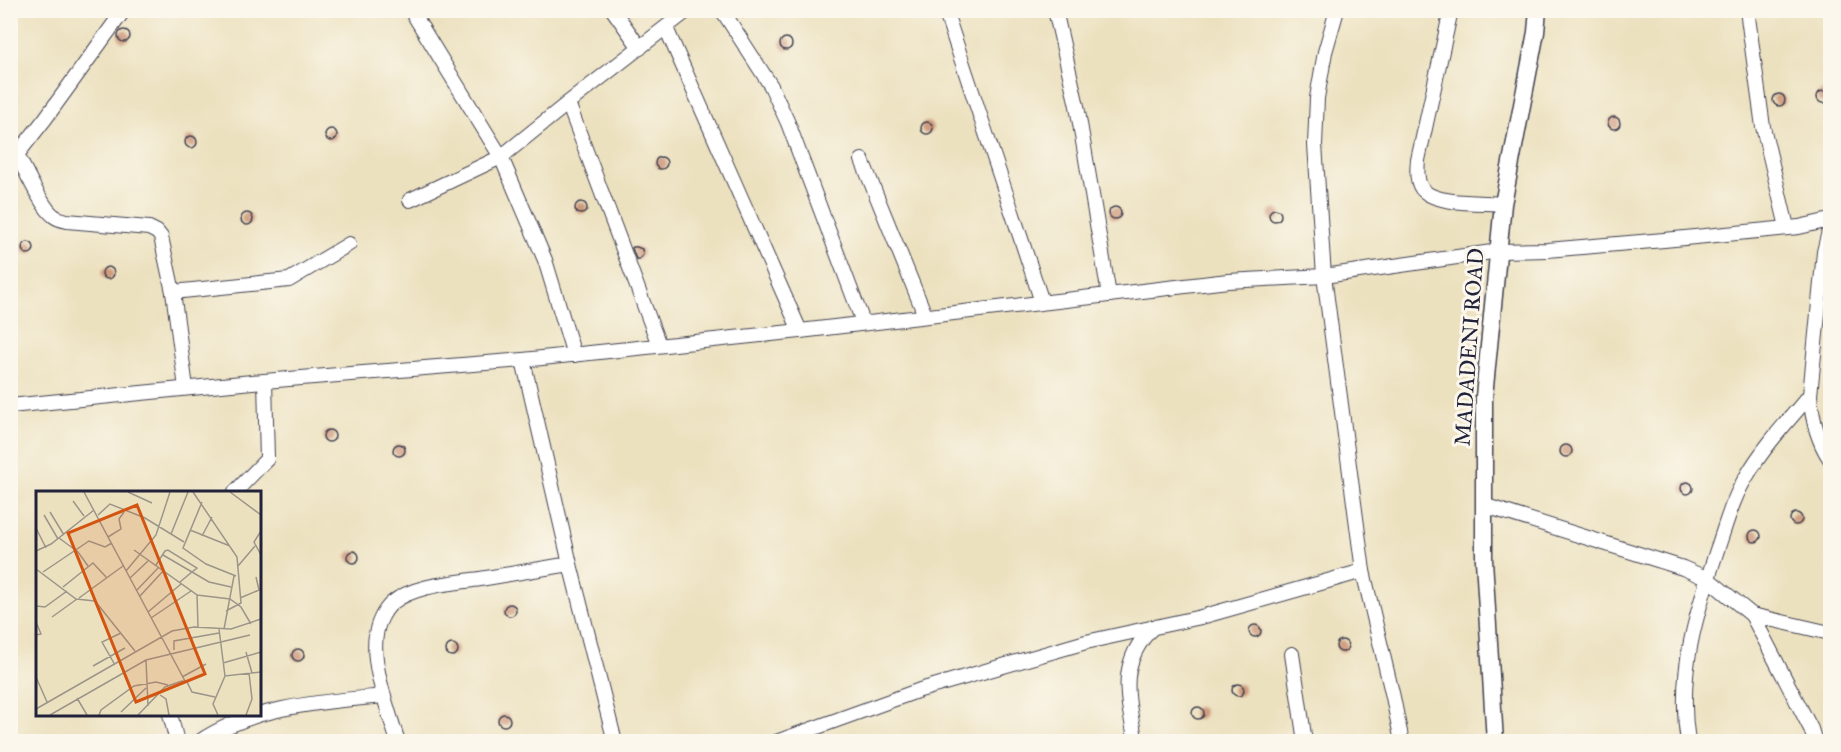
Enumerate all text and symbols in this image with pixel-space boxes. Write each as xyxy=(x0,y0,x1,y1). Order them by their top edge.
street label: MADADENI ROAD xyxy=(1449,247,1489,447)
inset map xyxy=(36,491,261,716)

